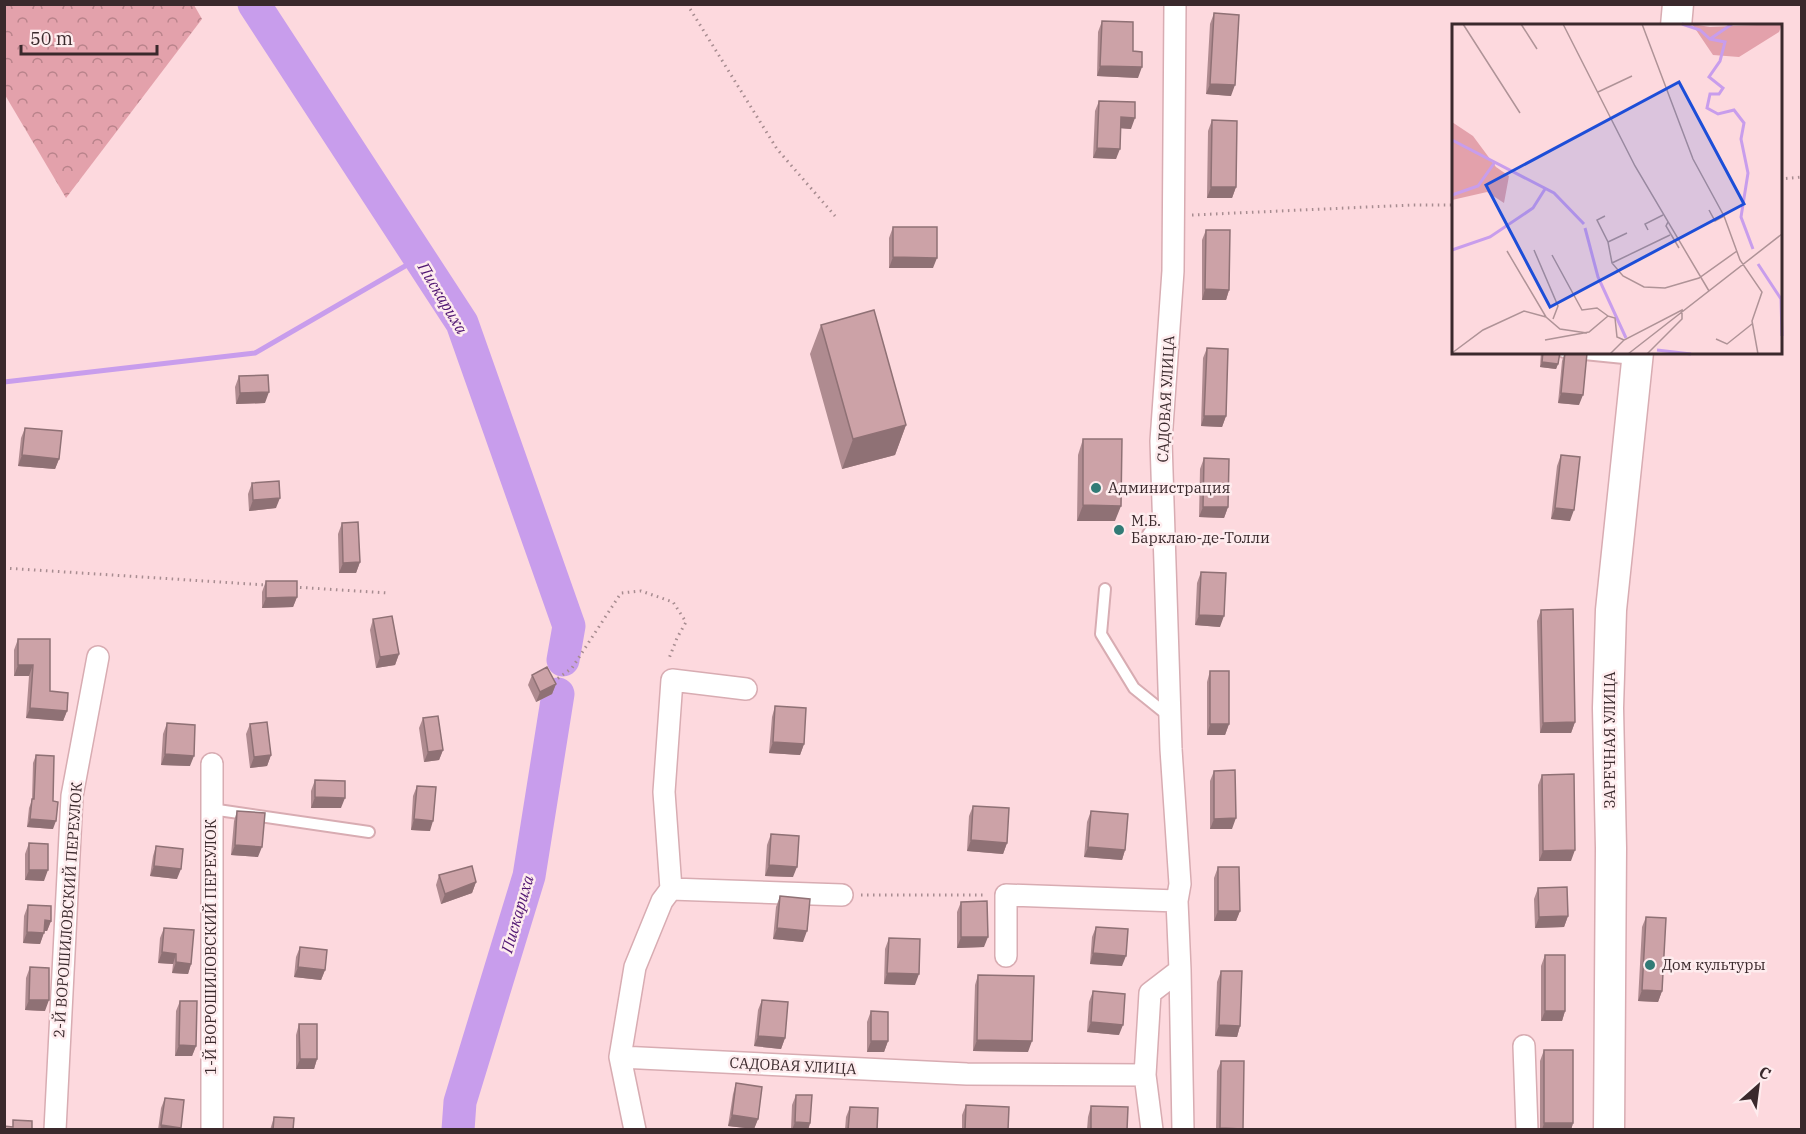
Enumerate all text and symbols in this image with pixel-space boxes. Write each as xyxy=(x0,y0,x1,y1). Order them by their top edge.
scale bar xyxy=(21,18,158,56)
inset map xyxy=(1452,24,1782,354)
text: 50 m xyxy=(30,27,73,50)
water label: Пискариха xyxy=(413,258,472,338)
street label: САДОВАЯ УЛИЦА xyxy=(1153,334,1178,463)
place label: Администрация xyxy=(1108,478,1230,497)
marker: Администрация xyxy=(1089,481,1103,495)
place label: М.Б. Барклаю-де-Толли xyxy=(1131,511,1270,547)
marker: М.Б. Барклаю-де-Толли xyxy=(1112,523,1126,537)
street label: ЗАРЕЧНАЯ УЛИЦА xyxy=(1600,671,1619,809)
street label: 2-Й ВОРОШИЛОВСКИЙ ПЕРЕУЛОК xyxy=(49,781,86,1038)
street label: 1-Й ВОРОШИЛОВСКИЙ ПЕРЕУЛОК xyxy=(201,818,220,1075)
water label: Пискариха xyxy=(496,873,538,956)
place label: Дом культуры xyxy=(1662,955,1766,974)
marker: Дом культуры xyxy=(1643,958,1657,972)
street label: САДОВАЯ УЛИЦА xyxy=(729,1053,858,1078)
north arrow xyxy=(1728,1056,1788,1116)
text: С xyxy=(1756,1061,1774,1084)

